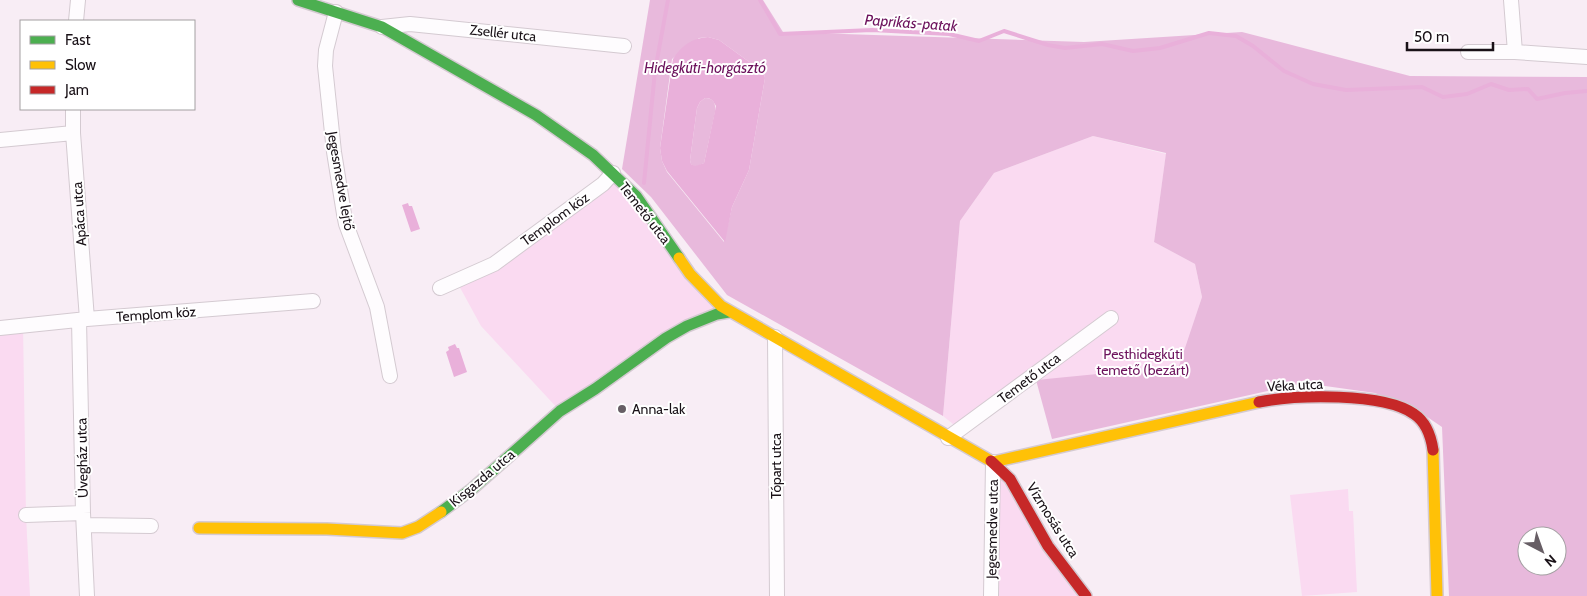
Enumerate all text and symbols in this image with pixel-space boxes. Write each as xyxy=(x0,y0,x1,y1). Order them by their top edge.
water label: Paprikás-patak xyxy=(864,11,959,35)
legend xyxy=(20,20,195,110)
scale bar xyxy=(1407,20,1493,52)
street label: Zsellér utca xyxy=(469,21,537,45)
text: 50 m xyxy=(1414,28,1449,46)
text: Fast xyxy=(65,31,90,49)
text: Slow xyxy=(65,56,96,74)
water label: Hidegkúti-horgásztó xyxy=(644,59,766,77)
text: Jam xyxy=(64,81,89,99)
street label: Jegesmedve lejtő xyxy=(323,129,359,232)
street label: Temető utca xyxy=(615,178,675,248)
street label: Apáca utca xyxy=(68,181,90,247)
street label: Templom köz xyxy=(517,188,593,250)
street label: Templom köz xyxy=(115,302,197,326)
park label: Pesthidegkúti temető (bezárt) xyxy=(1096,345,1190,379)
street label: Temető utca xyxy=(994,348,1064,407)
street label: Véka utca xyxy=(1267,375,1324,395)
place label: Anna-lak xyxy=(632,400,686,418)
marker: Anna-lak xyxy=(616,403,628,415)
street label: Üvegház utca xyxy=(72,418,92,498)
street label: Tópart utca xyxy=(767,433,785,499)
street label: Kisgazda utca xyxy=(446,445,519,511)
street label: Jegesmedve utca xyxy=(982,479,1002,580)
street label: Vízmosás utca xyxy=(1023,479,1083,561)
north arrow xyxy=(1517,526,1567,576)
text: N xyxy=(1541,551,1560,571)

